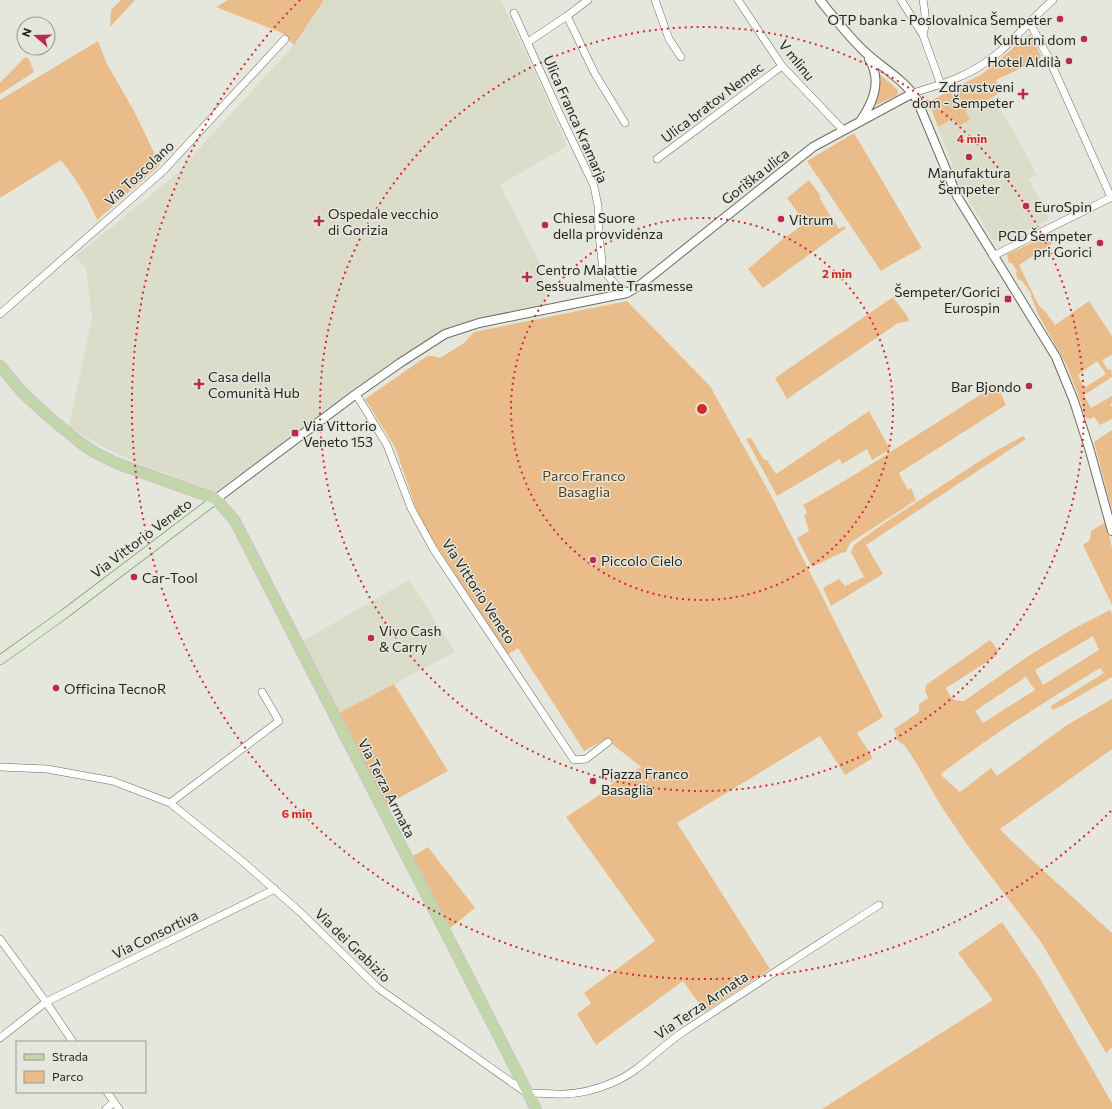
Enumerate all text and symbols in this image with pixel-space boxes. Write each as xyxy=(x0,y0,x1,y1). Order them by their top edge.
place label: OTP banka - Poslovalnica Šempeter xyxy=(827,11,1052,28)
marker: OTP banka - Poslovalnica Šempeter xyxy=(1055,14,1065,24)
north arrow xyxy=(16,16,56,56)
text: N xyxy=(19,26,34,39)
place label: Kulturni dom xyxy=(993,31,1076,48)
marker: Kulturni dom xyxy=(1079,34,1089,44)
street label: V mlinu xyxy=(775,36,819,84)
street label: Ulica Franca Kramarja xyxy=(540,52,612,186)
place label: Hotel Aldilà xyxy=(987,53,1061,70)
marker: Hotel Aldilà xyxy=(1064,56,1074,66)
street label: Ulica bratov Nemec xyxy=(658,58,766,146)
place label: Zdravstveni dom - Šempeter xyxy=(912,78,1014,111)
marker: Zdravstveni dom - Šempeter xyxy=(1017,88,1029,100)
text: 4 min xyxy=(957,131,987,145)
street label: Via Toscolano xyxy=(101,137,177,209)
street label: Goriška ulica xyxy=(718,144,792,208)
marker: Manufaktura Šempeter xyxy=(964,152,974,162)
place label: Manufaktura Šempeter xyxy=(927,164,1011,197)
place label: EuroSpin xyxy=(1034,198,1092,215)
marker: EuroSpin xyxy=(1021,201,1031,211)
place label: Ospedale vecchio di Gorizia xyxy=(328,205,439,238)
place label: Chiesa Suore della provvidenza xyxy=(553,209,663,242)
place label: Vitrum xyxy=(789,211,834,228)
marker: Vitrum xyxy=(776,214,786,224)
marker: Ospedale vecchio di Gorizia xyxy=(313,215,325,227)
marker: Chiesa Suore della provvidenza xyxy=(540,220,550,230)
place label: PGD Šempeter pri Gorici xyxy=(998,227,1092,260)
marker: PGD Šempeter pri Gorici xyxy=(1095,238,1105,248)
place label: Centro Malattie Sessualmente Trasmesse xyxy=(536,261,693,294)
text: 2 min xyxy=(822,266,852,280)
marker: Centro Malattie Sessualmente Trasmesse xyxy=(521,271,533,283)
place label: Šempeter/Gorici Eurospin xyxy=(894,283,1000,316)
marker: Šempeter/Gorici Eurospin xyxy=(1003,294,1013,304)
place label: Casa della Comunità Hub xyxy=(208,368,300,401)
marker: Casa della Comunità Hub xyxy=(193,378,205,390)
place label: Bar Bjondo xyxy=(951,378,1021,395)
marker: Bar Bjondo xyxy=(1024,381,1034,391)
centre of rings xyxy=(695,402,709,416)
place label: Via Vittorio Veneto 153 xyxy=(303,417,377,450)
marker: Via Vittorio Veneto 153 xyxy=(290,428,300,438)
park label: Parco Franco Basaglia xyxy=(542,467,626,500)
street label: Via Vittorio Veneto xyxy=(87,495,195,581)
street label: Via Vittorio Veneto xyxy=(439,535,519,647)
place label: Piccolo Cielo xyxy=(601,552,683,569)
marker: Piccolo Cielo xyxy=(588,555,598,565)
place label: Car-Tool xyxy=(142,569,198,586)
marker: Car-Tool xyxy=(129,572,139,582)
place label: Vivo Cash & Carry xyxy=(379,622,442,655)
marker: Vivo Cash & Carry xyxy=(366,633,376,643)
place label: Officina TecnoR xyxy=(64,680,166,697)
marker: Officina TecnoR xyxy=(51,683,61,693)
street label: Via Terza Armata xyxy=(355,736,419,840)
place label: Piazza Franco Basaglia xyxy=(601,765,689,798)
marker: Piazza Franco Basaglia xyxy=(588,776,598,786)
text: 6 min xyxy=(282,806,312,820)
street label: Via dei Grabizio xyxy=(312,905,394,985)
street label: Via Consortiva xyxy=(109,906,201,962)
street label: Via Terza Armata xyxy=(651,968,751,1042)
legend xyxy=(16,1041,146,1093)
text: Strada xyxy=(52,1049,88,1063)
text: Parco xyxy=(52,1069,84,1083)

